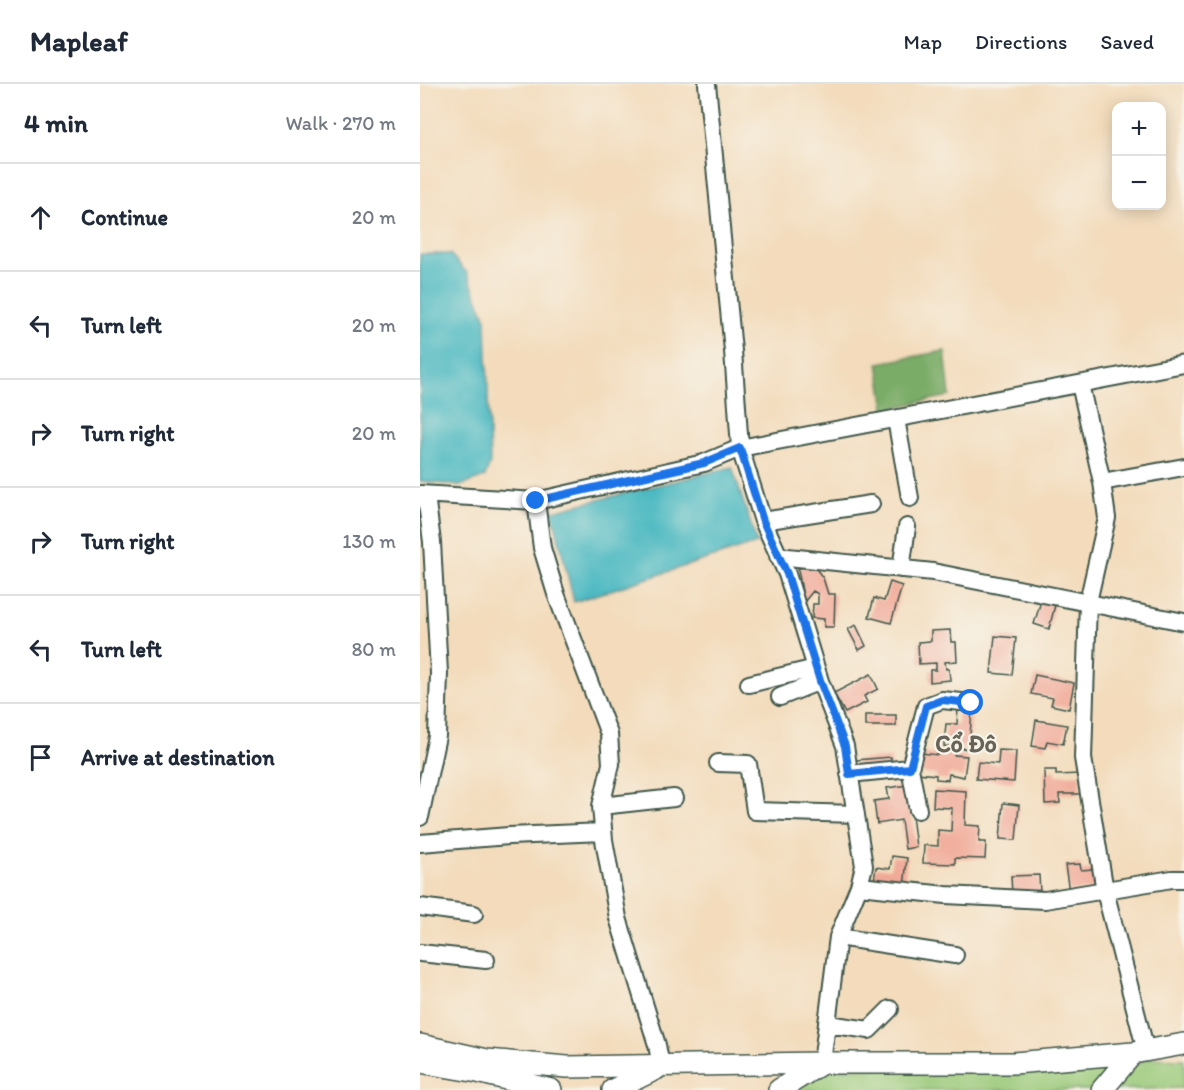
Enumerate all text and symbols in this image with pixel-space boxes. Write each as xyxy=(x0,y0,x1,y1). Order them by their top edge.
text: Mapleaf xyxy=(30,24,128,58)
text: Map xyxy=(904,29,942,54)
text: Directions xyxy=(975,29,1067,54)
text: Saved xyxy=(1100,29,1154,54)
map controls xyxy=(1112,102,1166,210)
button: + xyxy=(1112,102,1166,156)
text: 4 min xyxy=(24,107,88,139)
text: Walk · 270 m xyxy=(285,111,396,135)
button: − xyxy=(1112,156,1166,210)
icon: ahead xyxy=(24,201,57,234)
text: Continue xyxy=(81,204,168,231)
text: 20 m xyxy=(352,205,396,229)
icon: left xyxy=(24,309,57,342)
text: Turn left xyxy=(81,312,162,339)
text: 20 m xyxy=(352,313,396,337)
icon: right xyxy=(24,417,57,450)
text: Turn right xyxy=(81,420,175,447)
text: 20 m xyxy=(352,421,396,445)
route end xyxy=(522,487,548,513)
icon: right xyxy=(24,525,57,558)
text: Turn right xyxy=(81,528,175,555)
text: 130 m xyxy=(342,529,396,553)
icon: left xyxy=(24,633,57,666)
text: Turn left xyxy=(81,636,162,663)
text: 80 m xyxy=(351,637,396,661)
route start xyxy=(957,689,983,715)
district label: Cổ Đô xyxy=(935,729,997,758)
icon: arrive xyxy=(24,741,57,774)
text: Arrive at destination xyxy=(81,744,275,771)

